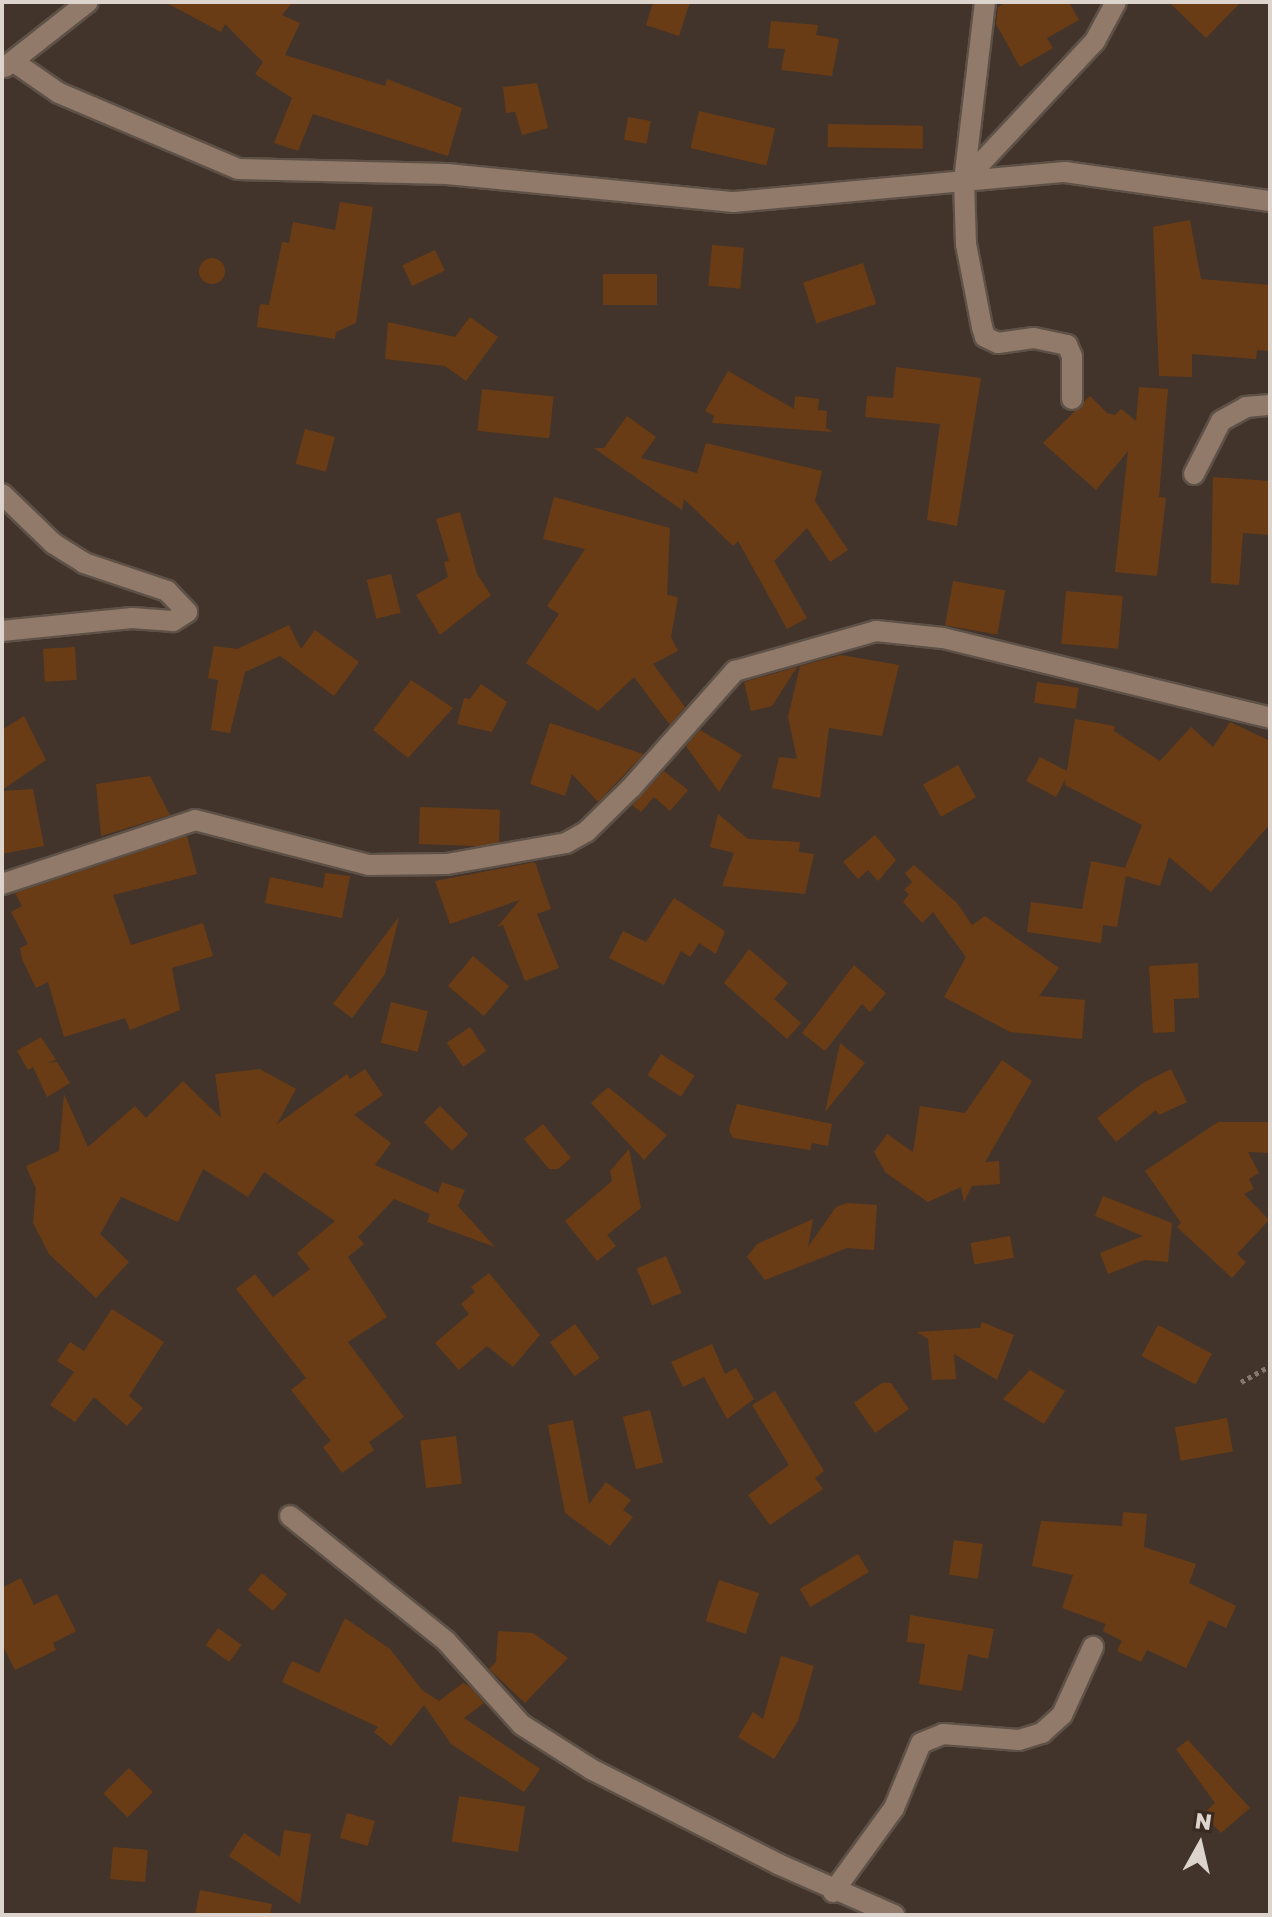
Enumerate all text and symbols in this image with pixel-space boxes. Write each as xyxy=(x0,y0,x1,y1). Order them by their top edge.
north arrow xyxy=(1160,1805,1240,1885)
text: N xyxy=(1193,1806,1214,1835)

